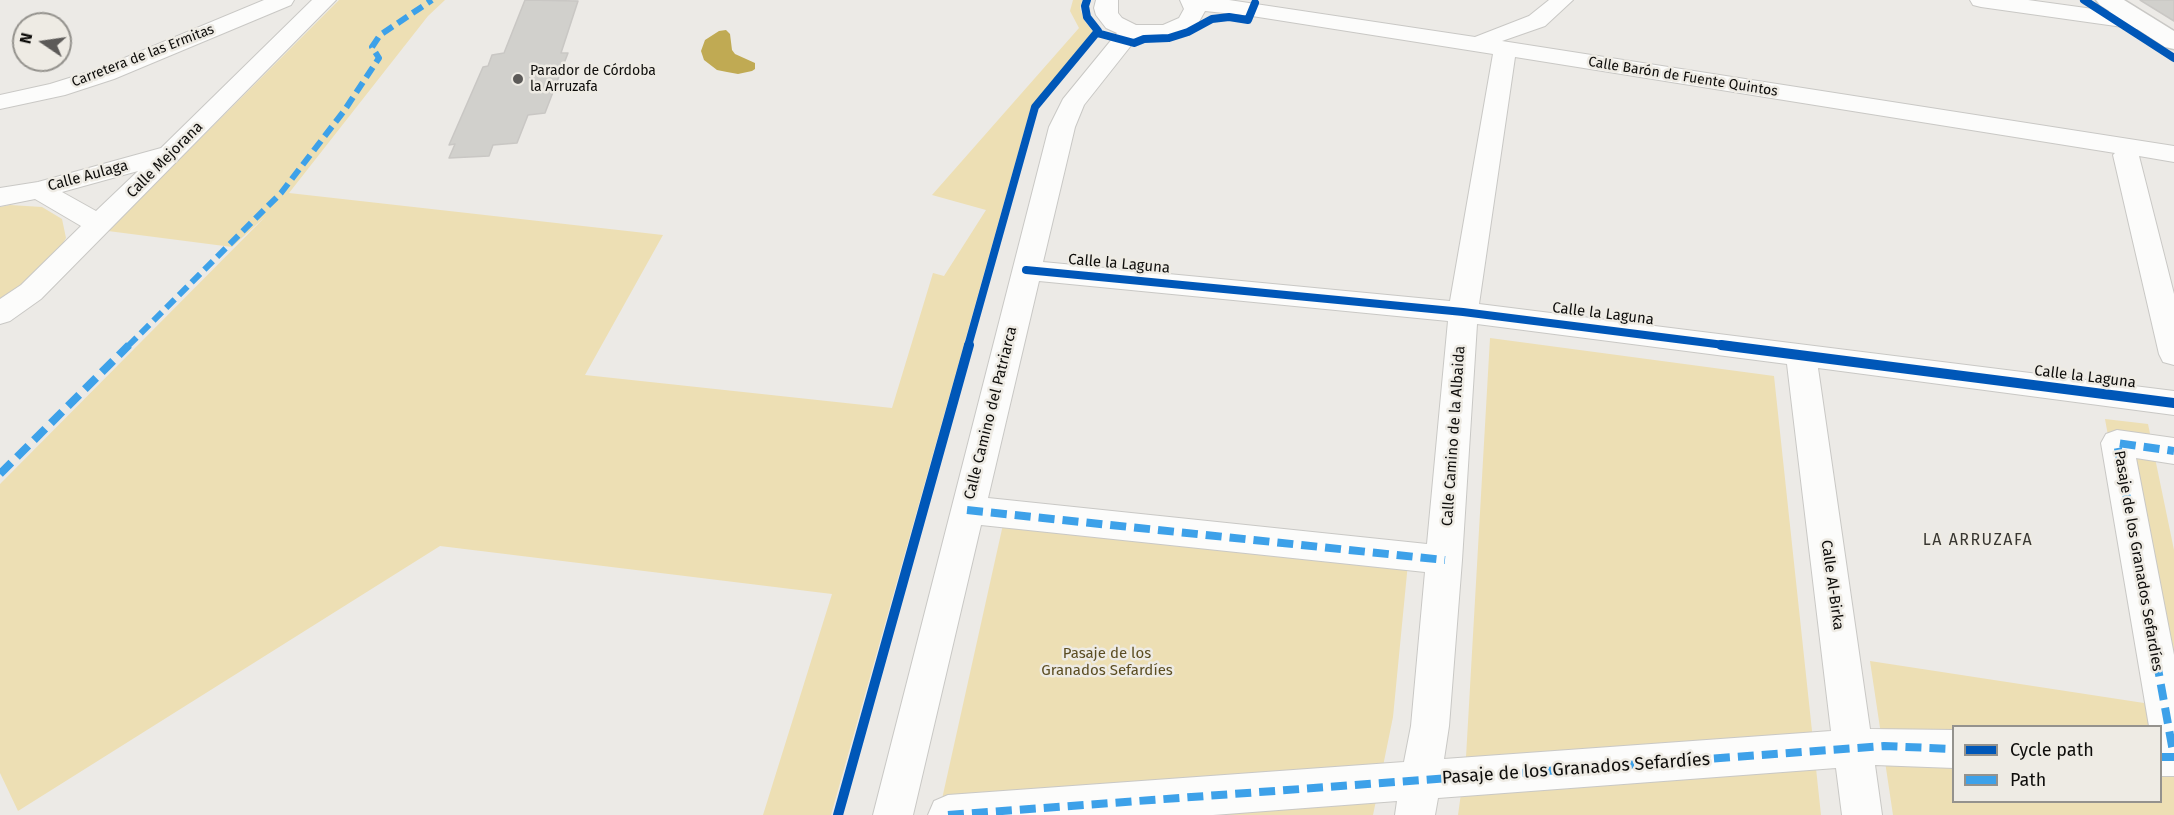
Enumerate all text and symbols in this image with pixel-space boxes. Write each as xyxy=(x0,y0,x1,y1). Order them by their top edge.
north arrow xyxy=(12,12,72,72)
street label: Carretera de las Ermitas xyxy=(69,21,217,91)
text: N xyxy=(15,31,36,46)
street label: Calle Barón de Fuente Quintos xyxy=(1587,54,1779,100)
place label: Parador de Córdoba la Arruzafa xyxy=(530,63,656,96)
marker: Parador de Córdoba la Arruzafa xyxy=(511,72,525,86)
street label: Calle Mejorana xyxy=(123,118,207,202)
street label: Calle Aulaga xyxy=(46,157,130,195)
street label: Calle la Laguna xyxy=(1067,251,1171,277)
street label: Calle la Laguna xyxy=(1551,299,1655,329)
street label: Calle Camino del Patriarca xyxy=(961,325,1021,501)
street label: Calle Camino de la Albaida xyxy=(1439,345,1469,527)
street label: Calle la Laguna xyxy=(2033,362,2137,392)
street label: Pasaje de los Granados Sefardíes xyxy=(2110,449,2166,673)
district label: LA ARRUZAFA xyxy=(1923,531,2033,551)
street label: Calle Al-Birka xyxy=(1817,539,1847,631)
park label: Pasaje de los Granados Sefardíes xyxy=(1041,645,1173,680)
legend xyxy=(1952,725,2162,803)
text: Cycle path xyxy=(2010,739,2094,761)
street label: Pasaje de los Granados Sefardíes xyxy=(1441,749,1711,789)
text: Path xyxy=(2010,769,2046,791)

